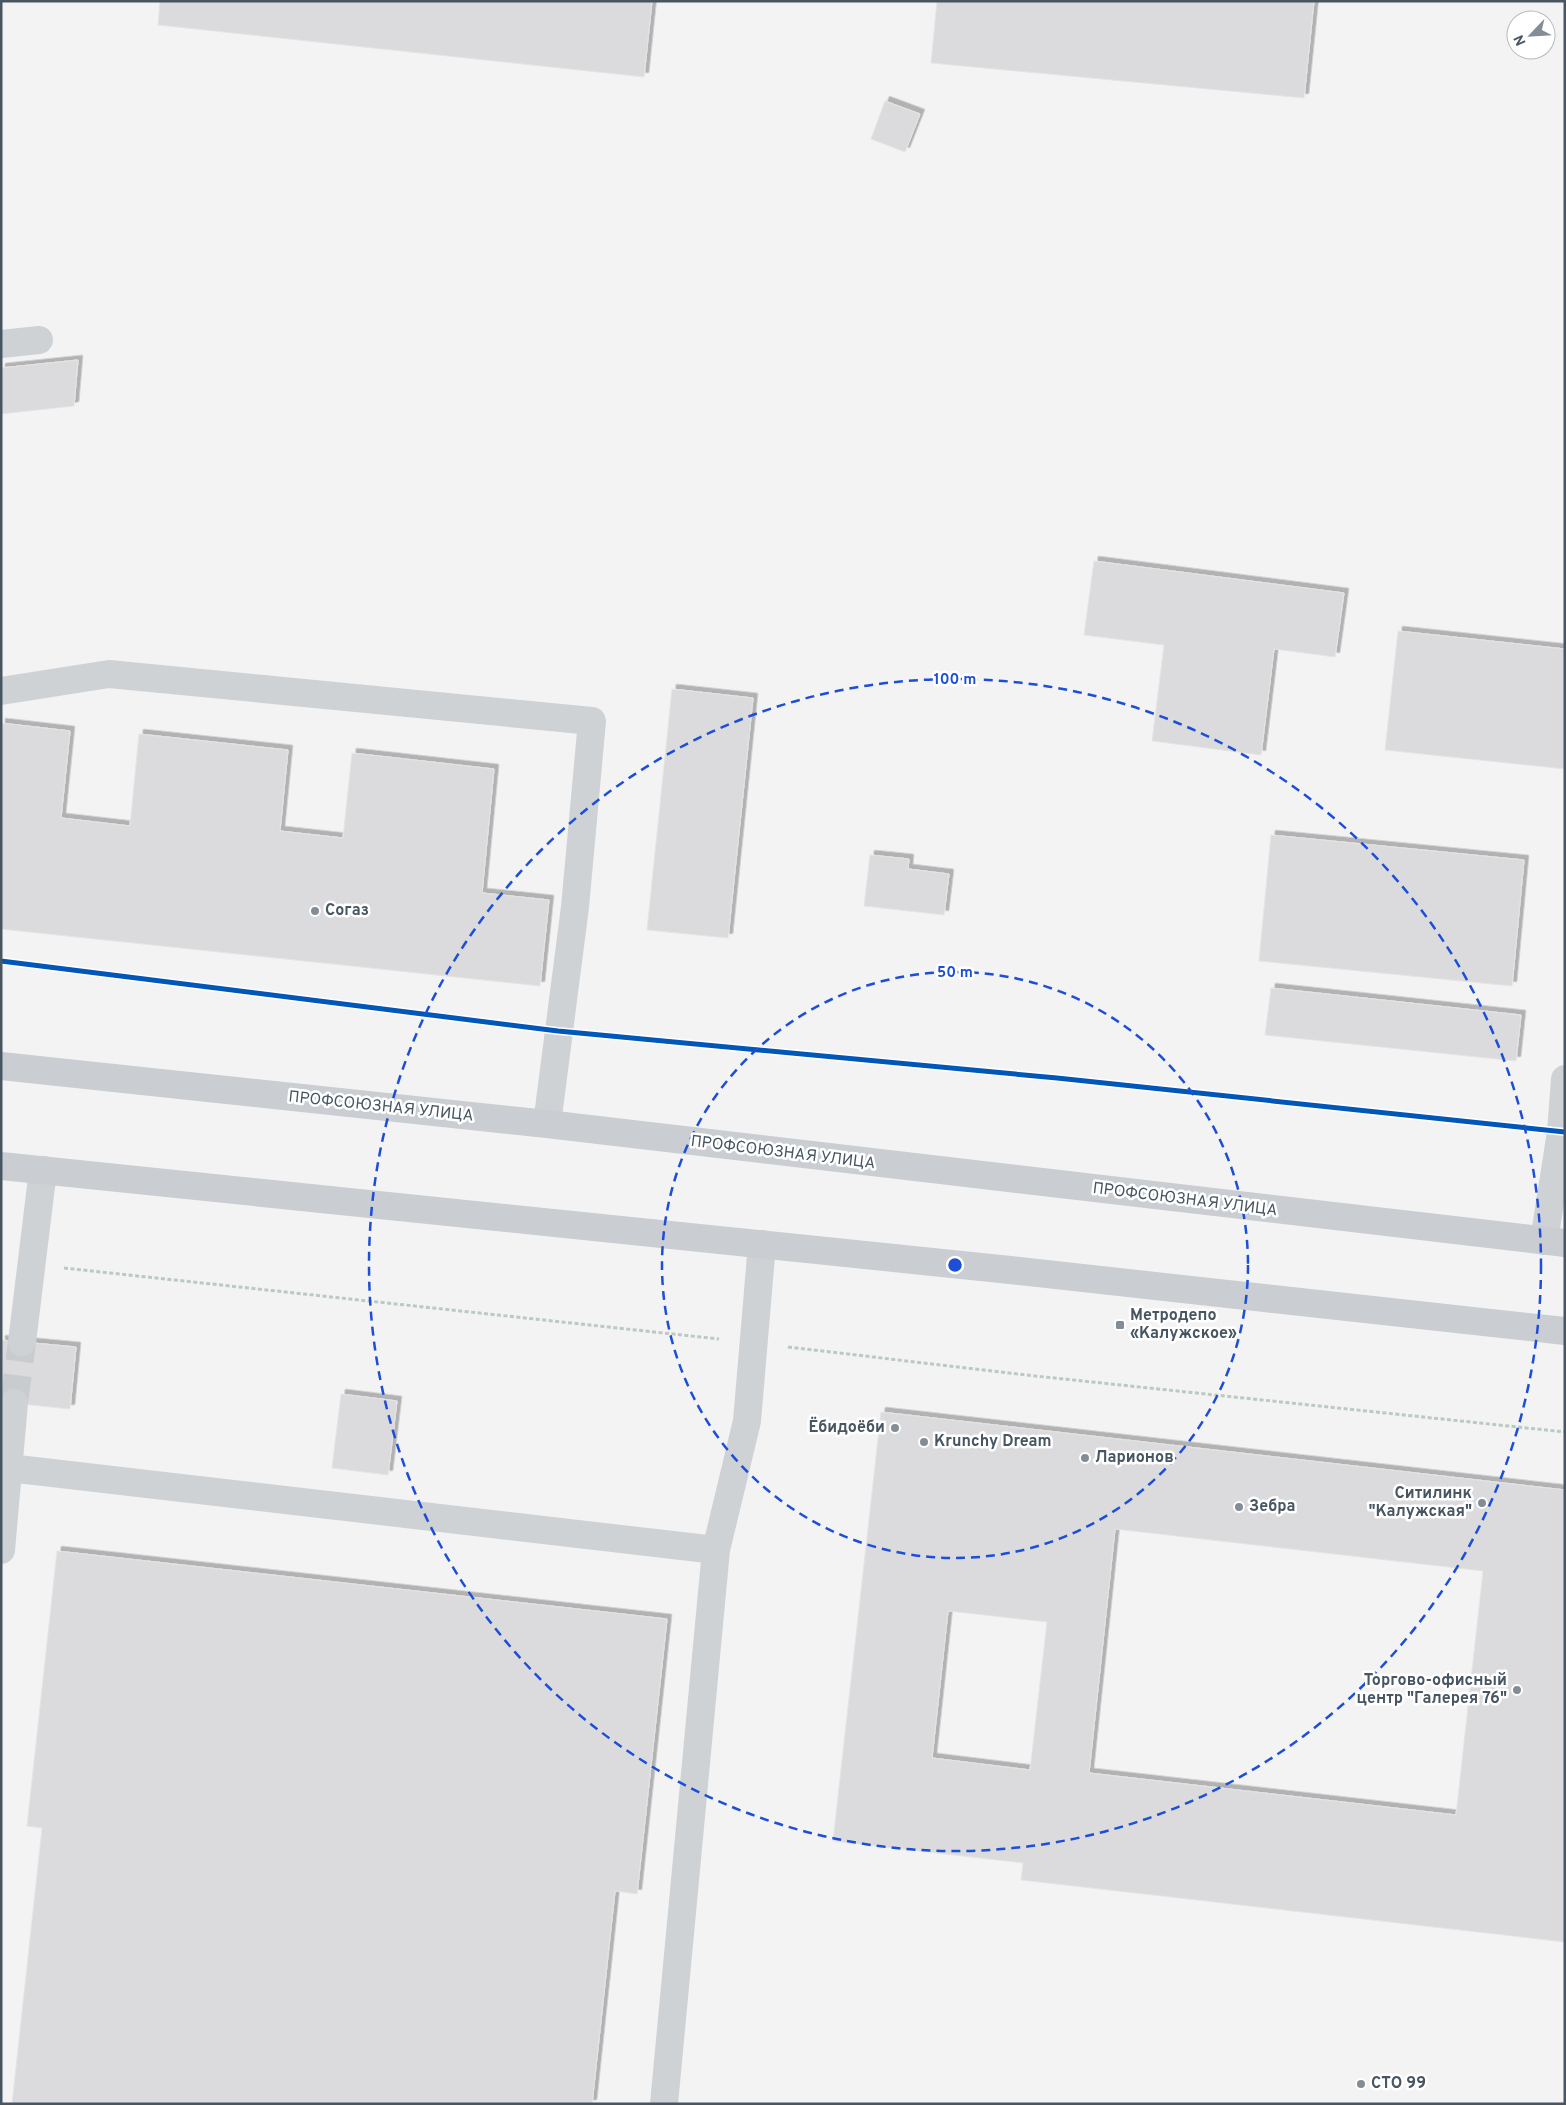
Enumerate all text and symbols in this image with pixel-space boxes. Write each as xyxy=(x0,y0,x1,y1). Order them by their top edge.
north arrow xyxy=(1506,10,1556,60)
text: N xyxy=(1511,32,1530,48)
text: 100 m xyxy=(934,671,976,690)
place label: Согаз xyxy=(325,901,369,921)
marker: Согаз xyxy=(309,905,321,917)
text: 50 m xyxy=(937,964,973,983)
street label: ПРОФСОЮЗНАЯ УЛИЦА xyxy=(287,1087,475,1127)
street label: ПРОФСОЮЗНАЯ УЛИЦА xyxy=(689,1132,877,1174)
street label: ПРОФСОЮЗНАЯ УЛИЦА xyxy=(1091,1179,1279,1221)
centre of rings xyxy=(946,1256,964,1274)
place label: Метродепо «Калужское» xyxy=(1130,1306,1237,1344)
marker: Метродепо «Калужское» xyxy=(1114,1319,1126,1331)
place label: Ёбидоёби xyxy=(808,1416,885,1438)
marker: Ёбидоёби xyxy=(889,1422,901,1434)
place label: Krunchy Dream xyxy=(934,1432,1052,1452)
marker: Krunchy Dream xyxy=(918,1436,930,1448)
place label: Ларионов xyxy=(1095,1448,1174,1468)
marker: Ларионов xyxy=(1079,1452,1091,1464)
place label: Ситилинк "Калужская" xyxy=(1369,1484,1472,1522)
place label: Зебра xyxy=(1249,1497,1295,1517)
marker: Ситилинк "Калужская" xyxy=(1476,1497,1488,1509)
marker: Зебра xyxy=(1233,1501,1245,1513)
place label: Торгово-офисный центр "Галерея 76" xyxy=(1356,1671,1507,1709)
marker: Торгово-офисный центр "Галерея 76" xyxy=(1511,1684,1523,1696)
place label: СТО 99 xyxy=(1371,2074,1426,2094)
marker: СТО 99 xyxy=(1355,2078,1367,2090)

